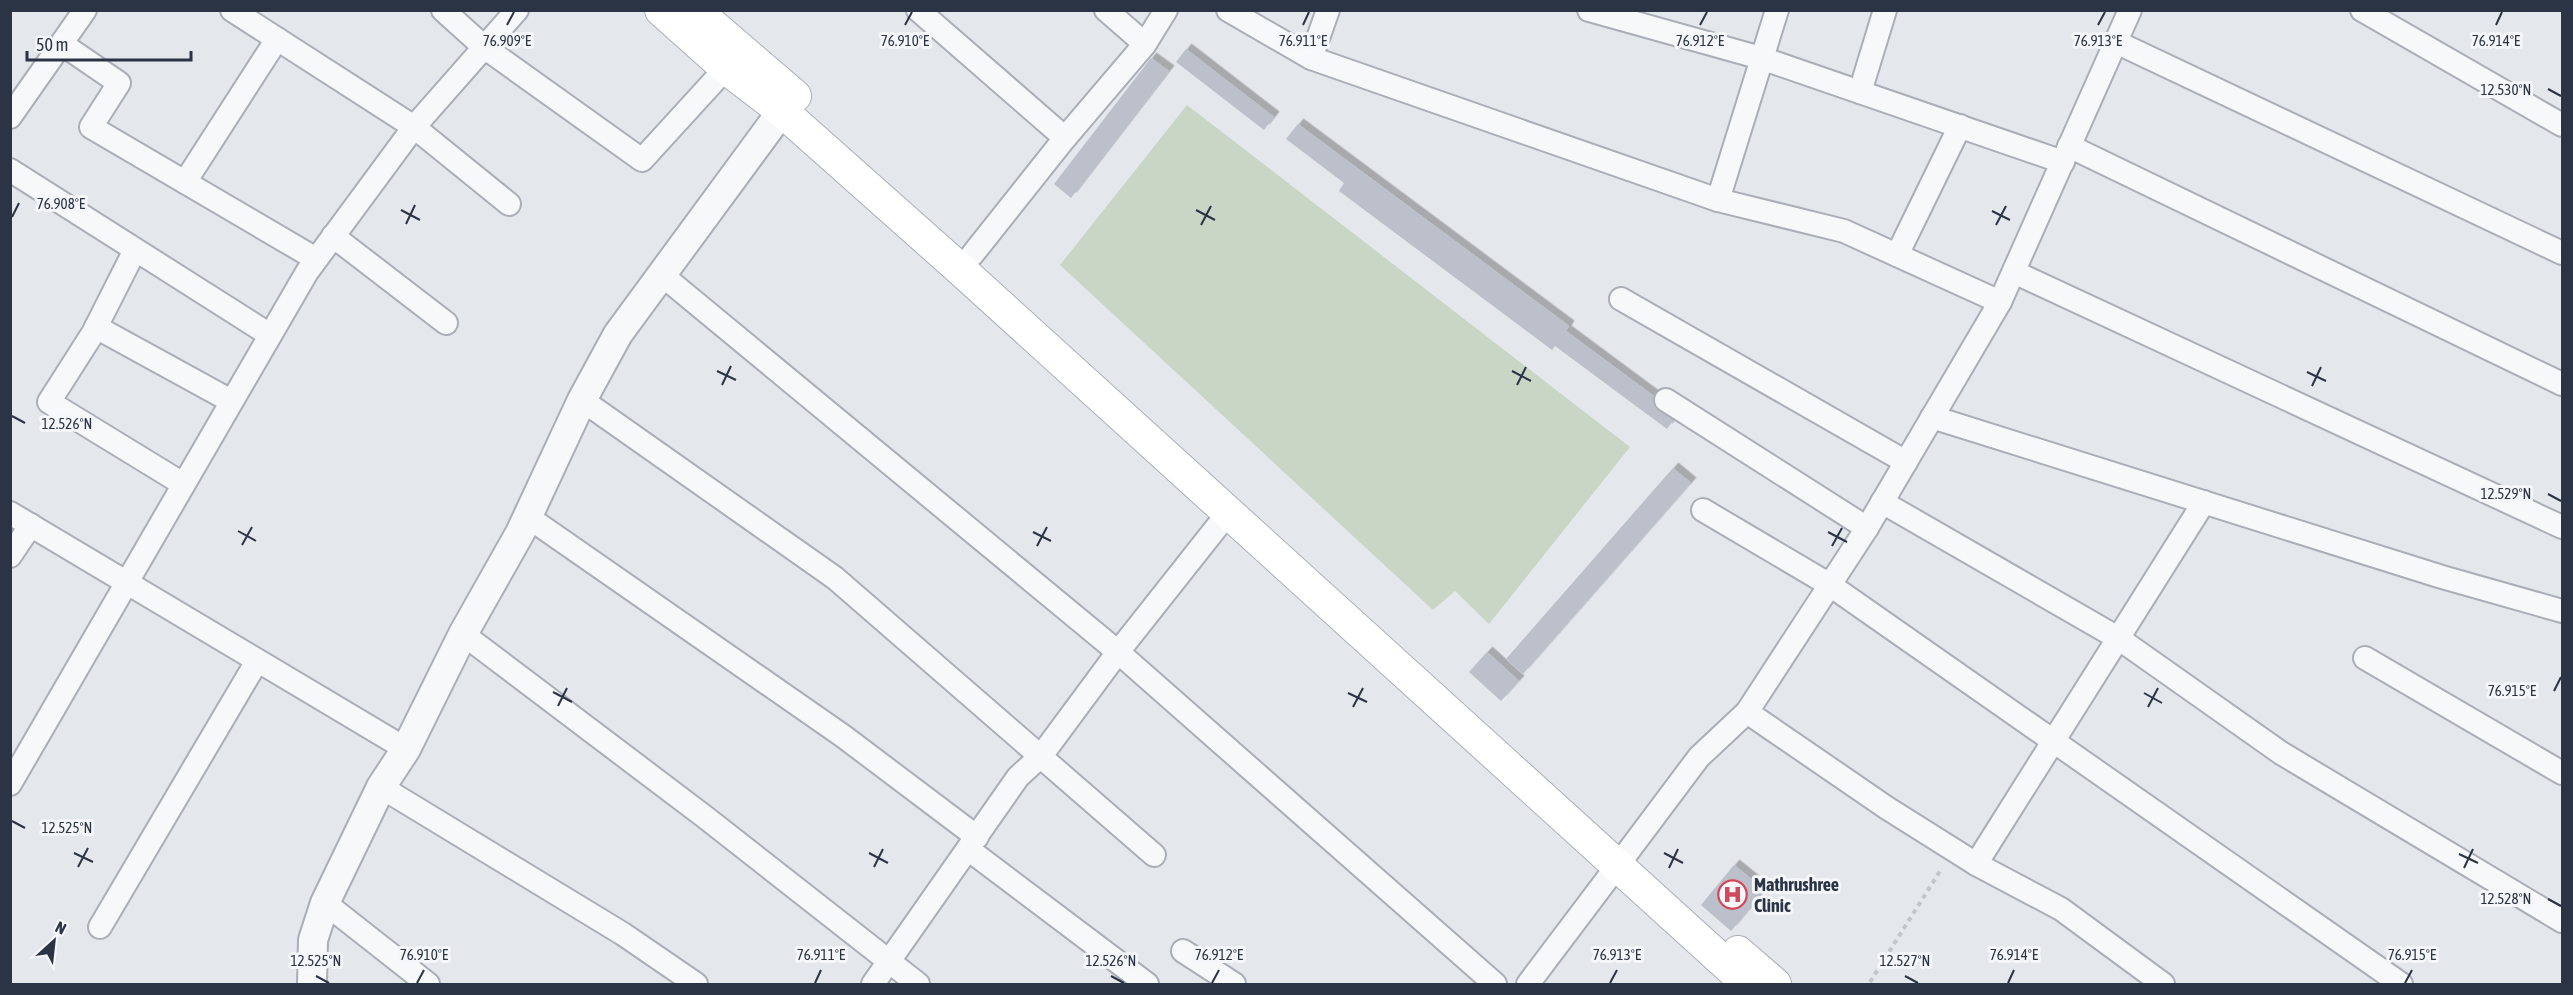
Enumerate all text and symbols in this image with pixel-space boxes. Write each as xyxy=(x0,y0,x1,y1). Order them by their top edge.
scale bar xyxy=(27,24,190,62)
text: 76.909°E xyxy=(483,32,532,49)
text: 76.910°E xyxy=(881,32,930,49)
text: 76.911°E xyxy=(1279,32,1328,49)
text: 76.912°E xyxy=(1676,32,1725,49)
text: 76.913°E xyxy=(2074,32,2123,49)
text: 76.914°E xyxy=(2472,32,2521,49)
text: 50 m xyxy=(36,34,68,55)
text: 12.530°N xyxy=(2481,81,2531,98)
text: 76.908°E xyxy=(37,195,86,212)
text: 12.526°N xyxy=(42,415,92,432)
text: 12.529°N xyxy=(2481,485,2531,502)
text: 76.915°E xyxy=(2488,682,2537,699)
text: 12.525°N xyxy=(42,819,92,836)
place label: Mathrushree Clinic xyxy=(1754,874,1839,916)
hospital icon: Mathrushree Clinic xyxy=(1717,879,1749,911)
text: 12.528°N xyxy=(2481,890,2531,907)
north arrow xyxy=(24,911,84,971)
text: N xyxy=(53,917,69,938)
text: 76.910°E xyxy=(400,946,449,963)
text: 76.911°E xyxy=(797,946,846,963)
text: 76.912°E xyxy=(1195,946,1244,963)
text: 76.913°E xyxy=(1593,946,1642,963)
text: 76.914°E xyxy=(1990,946,2039,963)
text: 76.915°E xyxy=(2388,946,2437,963)
text: 12.525°N xyxy=(291,952,341,969)
text: 12.526°N xyxy=(1086,952,1136,969)
text: 12.527°N xyxy=(1880,952,1930,969)

